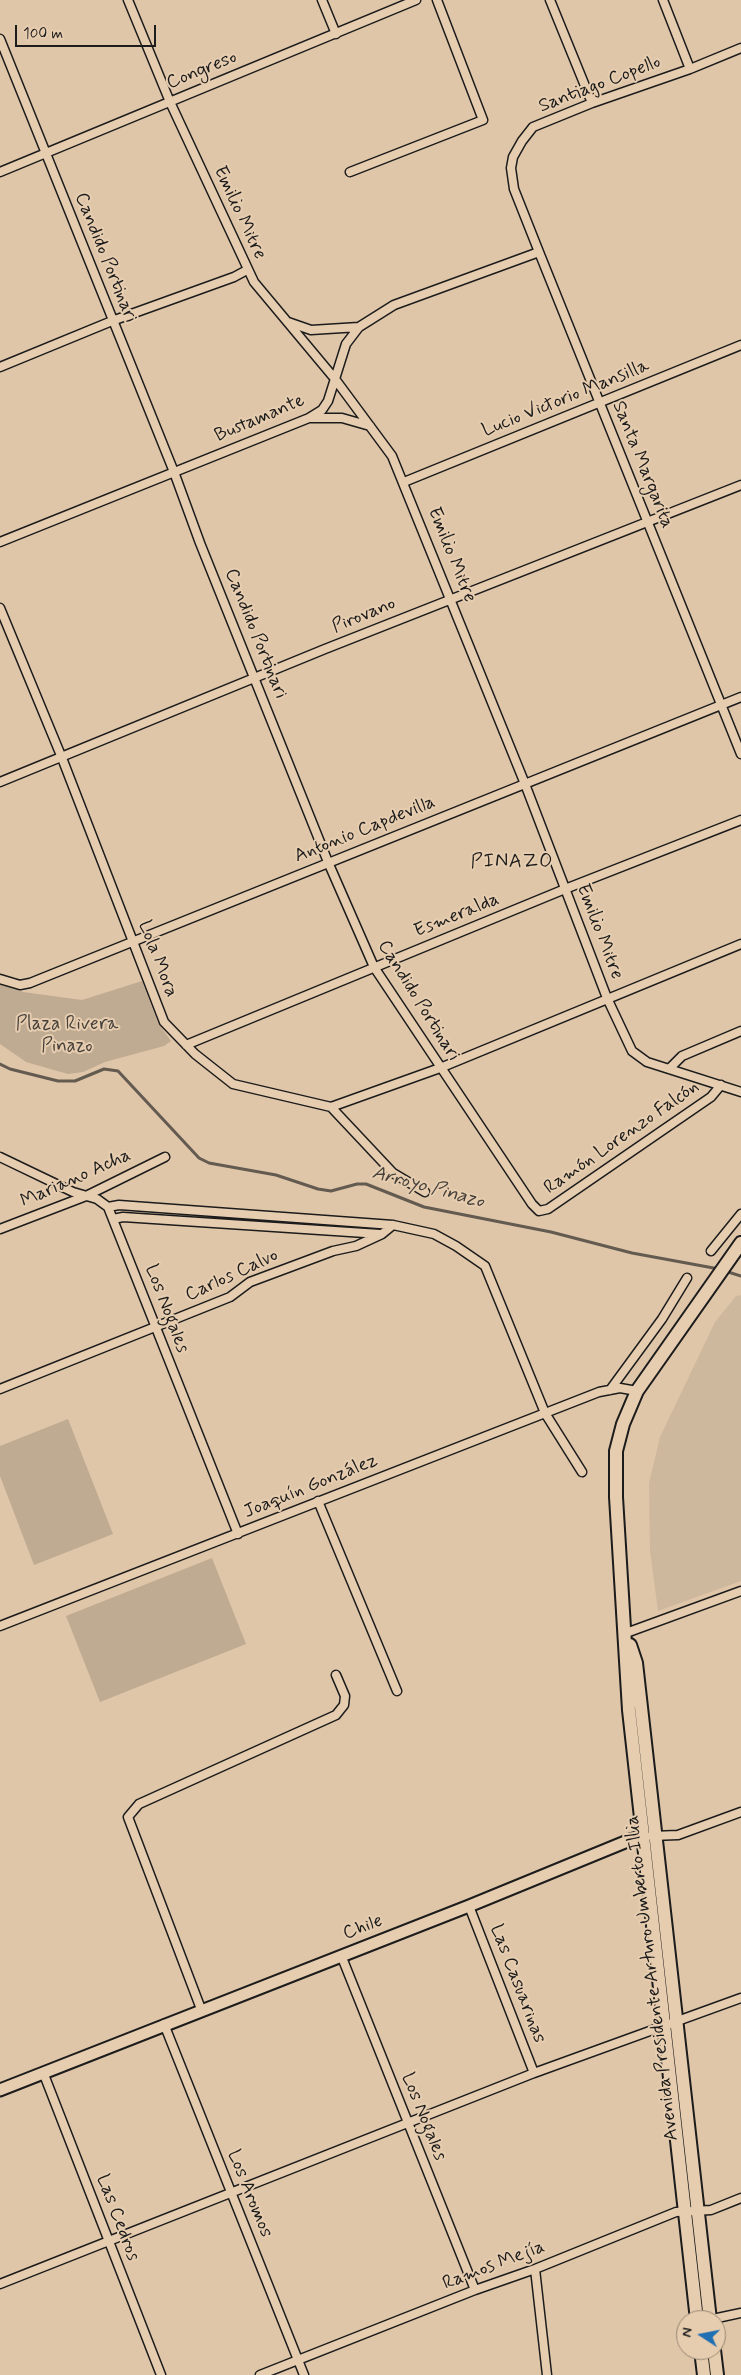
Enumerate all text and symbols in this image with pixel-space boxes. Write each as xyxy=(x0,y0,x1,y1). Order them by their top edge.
scale bar xyxy=(18,15,159,47)
text: 100 m xyxy=(23,24,63,44)
street label: Congreso xyxy=(163,47,241,95)
street label: Santiago Copello xyxy=(536,51,664,119)
street label: Emilio Mitre xyxy=(207,163,271,263)
street label: Candido Portinari xyxy=(69,190,141,326)
street label: Lucio Victorio Mansilla xyxy=(479,355,653,443)
street label: Bustamante xyxy=(212,390,308,448)
street label: Santa Margarita xyxy=(606,398,678,532)
street label: Emilio Mitre xyxy=(422,504,480,606)
street label: Candido Portinari xyxy=(219,566,291,702)
street label: Pirovano xyxy=(329,593,399,639)
street label: Antonio Capdevilla xyxy=(291,791,439,869)
district label: PINAZO xyxy=(471,851,553,875)
street label: Emilio Mitre xyxy=(570,881,628,983)
street label: Esmeralda xyxy=(411,889,503,943)
street label: Lola Mora xyxy=(132,917,182,1001)
street label: Candido Portinari xyxy=(372,936,464,1066)
park label: Plaza Rivera Pinazo xyxy=(16,1014,118,1058)
street label: Ramón Lorenzo Falcón xyxy=(540,1076,704,1200)
street label: Mariano Acha xyxy=(17,1145,135,1213)
water label: Arroyo Pinazo xyxy=(369,1162,487,1214)
street label: Carlos Calvo xyxy=(182,1245,282,1307)
street label: Los Nogales xyxy=(139,1262,193,1356)
street label: Joaquín González xyxy=(241,1450,381,1524)
street label: Avenida Presidente Arturo Umberto Illia xyxy=(622,1814,684,2142)
street label: Chile xyxy=(340,1910,386,1946)
street label: Las Casuarinas xyxy=(484,1921,550,2047)
street label: Los Nogales xyxy=(395,2070,451,2164)
street label: Los Aromos xyxy=(221,2147,277,2241)
street label: Las Cedros xyxy=(90,2171,144,2265)
street label: Ramos Mejía xyxy=(440,2236,548,2296)
north arrow xyxy=(676,2310,726,2360)
text: N xyxy=(678,2326,697,2339)

